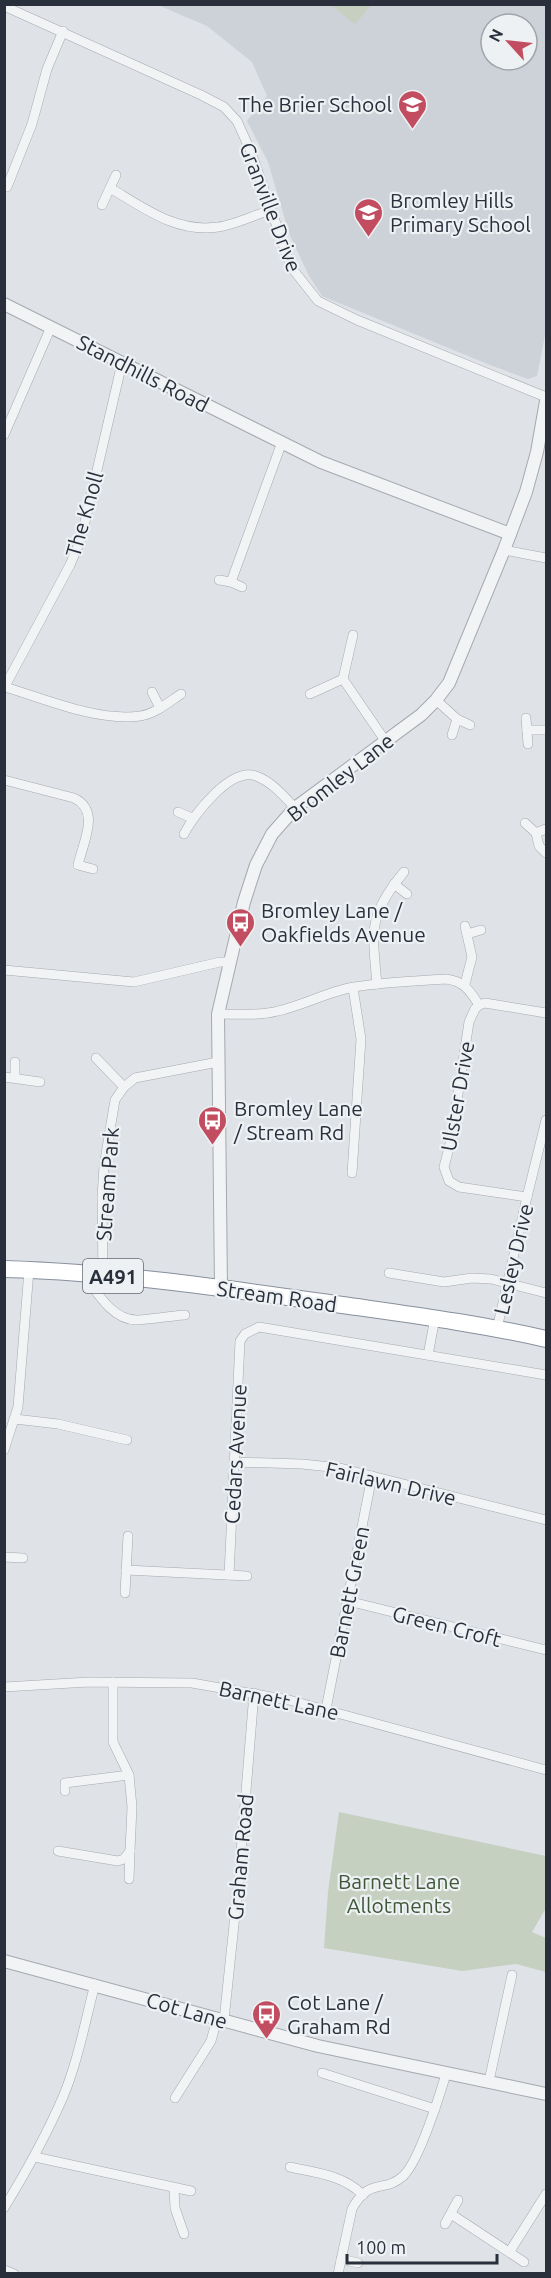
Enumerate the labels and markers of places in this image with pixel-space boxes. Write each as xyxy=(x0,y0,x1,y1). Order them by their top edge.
school or university icon: The Brier School xyxy=(397,88,429,130)
place label: The Brier School xyxy=(238,92,392,116)
place label: Bromley Hills Primary School xyxy=(390,188,531,236)
school or university icon: Bromley Hills Primary School xyxy=(353,196,385,238)
place label: Bromley Lane / Oakfields Avenue xyxy=(261,898,426,946)
bus stop icon: Bromley Lane / Oakfields Avenue xyxy=(224,906,256,948)
place label: Bromley Lane / Stream Rd xyxy=(233,1096,363,1144)
bus stop icon: Bromley Lane / Stream Rd xyxy=(197,1104,229,1146)
place label: Cot Lane / Graham Rd xyxy=(287,1990,391,2038)
bus stop icon: Cot Lane / Graham Rd xyxy=(250,1998,282,2040)

